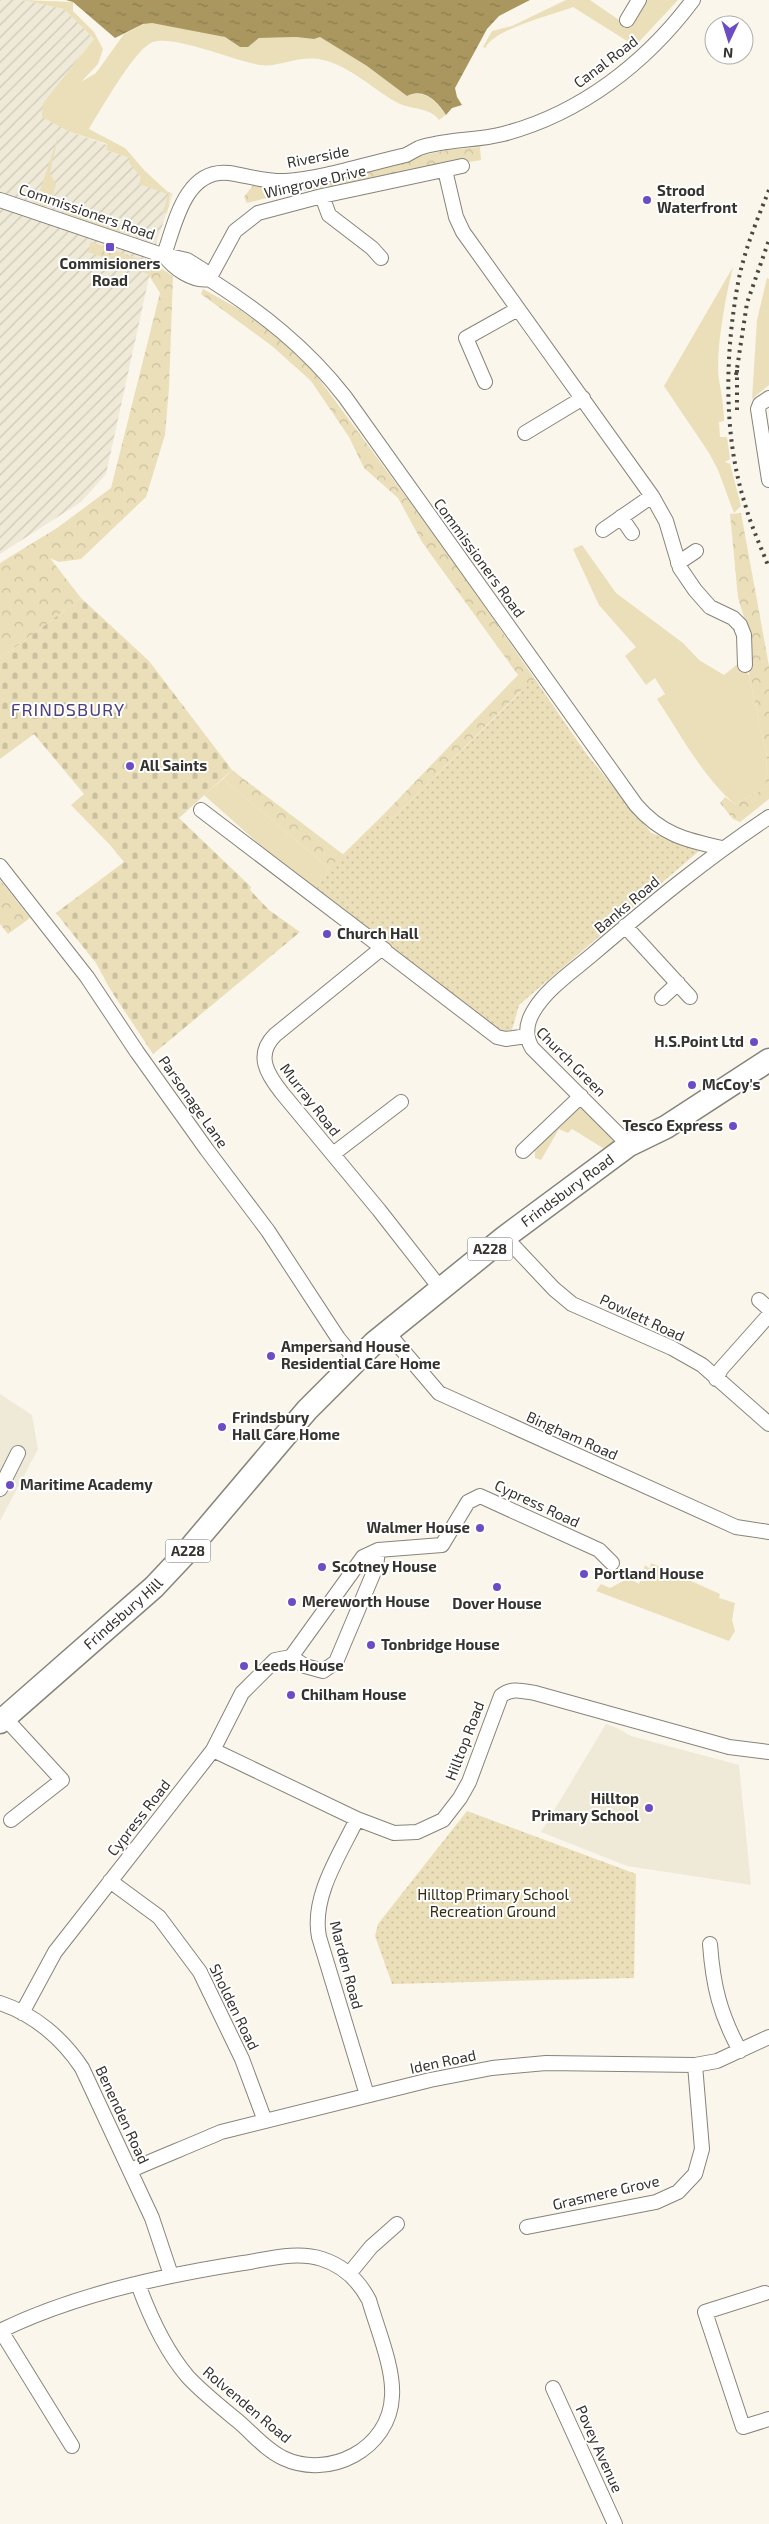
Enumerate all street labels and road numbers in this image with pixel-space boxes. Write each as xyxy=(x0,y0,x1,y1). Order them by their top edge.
street label: Canal Road xyxy=(570,31,641,91)
street label: Riverside xyxy=(285,141,350,171)
street label: Wingrove Drive xyxy=(262,161,368,202)
street label: Commissioners Road xyxy=(17,179,158,243)
street label: Commissioners Road xyxy=(431,494,529,620)
street label: Banks Road xyxy=(590,872,663,937)
street label: Church Green xyxy=(533,1023,610,1100)
street label: Parsonage Lane xyxy=(155,1052,232,1151)
street label: Murray Road xyxy=(277,1059,345,1139)
street label: Frindsbury Road xyxy=(517,1149,617,1230)
road number: A228 xyxy=(468,1238,512,1260)
street label: Powlett Road xyxy=(597,1290,688,1345)
street label: Bingham Road xyxy=(524,1407,621,1463)
street label: Cypress Road xyxy=(492,1475,583,1531)
road number: A228 xyxy=(166,1540,210,1562)
street label: Frindsbury Hill xyxy=(79,1573,166,1653)
street label: Hilltop Road xyxy=(441,1698,487,1783)
street label: Cypress Road xyxy=(103,1776,174,1859)
street label: Marden Road xyxy=(327,1919,367,2011)
street label: Sholden Road xyxy=(206,1961,263,2052)
street label: Iden Road xyxy=(408,2045,478,2077)
street label: Benenden Road xyxy=(92,2063,153,2166)
street label: Grasmere Grove xyxy=(551,2171,661,2213)
street label: Rolvenden Road xyxy=(200,2362,295,2446)
street label: Povey Avenue xyxy=(573,2402,627,2495)

